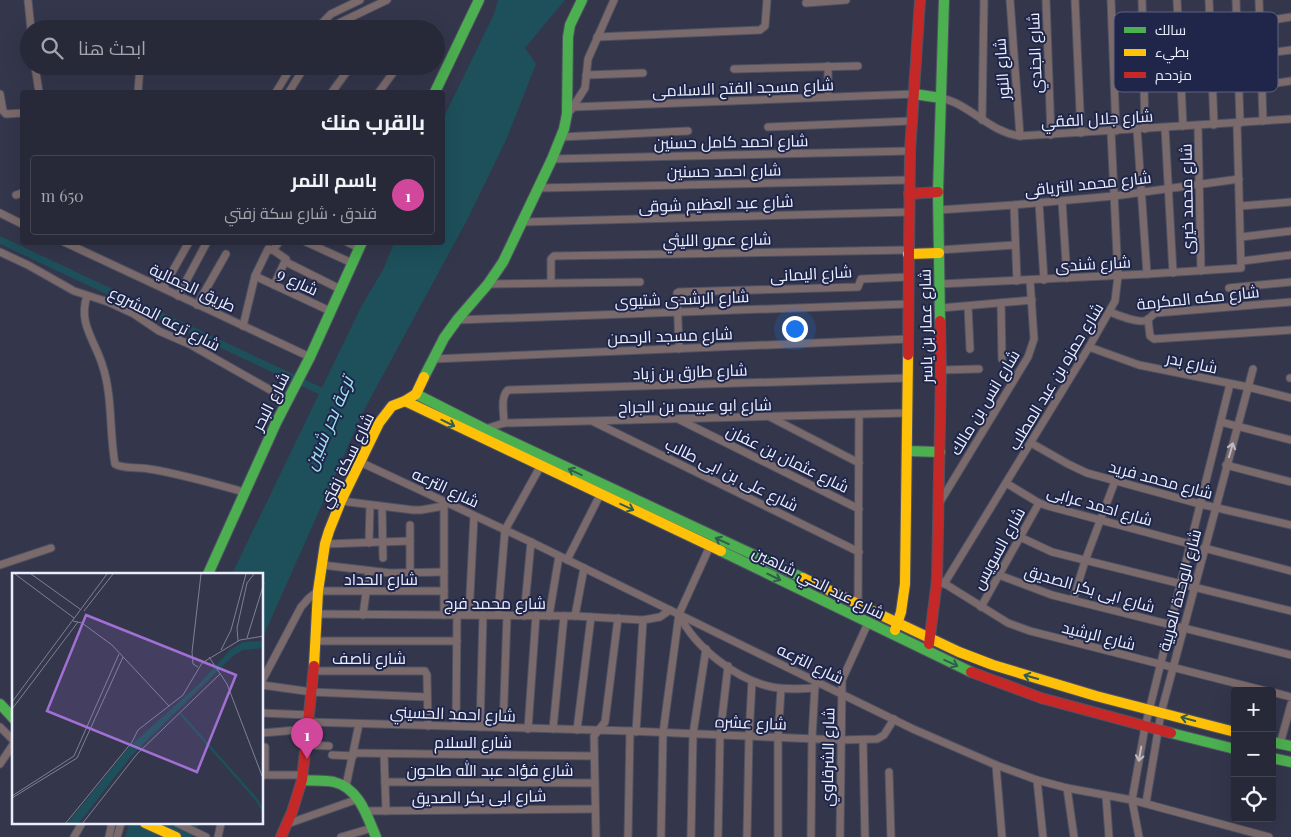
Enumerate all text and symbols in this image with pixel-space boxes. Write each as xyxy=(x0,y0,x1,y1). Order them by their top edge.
street label: شارع الجندي xyxy=(1022,12,1050,94)
legend xyxy=(1114,12,1278,92)
search box xyxy=(20,20,445,75)
text: سالك xyxy=(1155,20,1186,39)
icon: search xyxy=(38,34,66,62)
text: ابحث هنا xyxy=(78,34,146,60)
street label: شارع النور xyxy=(988,37,1016,102)
text: بطيء xyxy=(1155,42,1189,64)
text: مزدحم xyxy=(1155,65,1192,85)
street label: شارع مسجد الفتح الاسلامى xyxy=(652,73,834,103)
street label: شارع جلال الفقي xyxy=(1040,105,1154,135)
text: بالقرب منك xyxy=(321,107,425,135)
street label: شارع احمد كامل حسنين xyxy=(653,129,809,155)
street label: شارع محمد خيرى xyxy=(1175,143,1199,255)
street label: شارع احمد حسنين xyxy=(666,159,782,183)
text: باسم النمر xyxy=(291,166,377,192)
street label: شارع محمد الترياقى xyxy=(1024,166,1153,202)
text: 650 m xyxy=(41,185,84,206)
text: 1 xyxy=(405,185,411,206)
street label: شارع عبد العظيم شوقى xyxy=(638,190,794,218)
text: فندق · شارع سكة زفتي xyxy=(224,202,377,223)
street label: شارع عمرو الليثي xyxy=(662,228,772,254)
street label: شارع شندى xyxy=(1055,251,1132,277)
street label: طريق الجمالية xyxy=(146,258,239,317)
street label: شارع اليمانى xyxy=(769,260,853,288)
street label: شارع 9 xyxy=(273,262,322,301)
street label: شارع عمار بن ياسر xyxy=(914,269,939,384)
street label: شارع مكه المكرمة xyxy=(1136,280,1261,316)
street label: شارع ترعه المشروع xyxy=(105,281,224,357)
street label: شارع الرشدى شتيوى xyxy=(614,285,750,313)
street label: شارع حمزه بن عبد المطلب xyxy=(1003,298,1109,455)
your location xyxy=(782,316,808,342)
street label: شارع مسجد الرحمن xyxy=(607,322,733,350)
street label: شارع انس بن مالك xyxy=(944,345,1025,460)
street label: شارع بدر xyxy=(1163,346,1220,380)
street label: شارع طارق بن زياد xyxy=(632,358,748,386)
street label: شارع البحر xyxy=(246,368,295,436)
water label: ترعة بحر شبين xyxy=(298,370,360,473)
street label: شارع ابو عبيده بن الجراح xyxy=(618,393,772,419)
street label: شارع سكة زفتي xyxy=(314,409,382,513)
one-way arrow xyxy=(441,418,456,428)
street label: شارع عثمان بن عفان xyxy=(722,419,853,499)
street label: شارع على بن ابى طالب xyxy=(661,433,802,517)
one-way arrow xyxy=(1226,442,1236,458)
street label: شارع محمد فريد xyxy=(1106,455,1215,505)
street label: شارع الترعه xyxy=(408,462,483,514)
one-way arrow xyxy=(568,466,583,476)
street label: شارع احمد عرابى xyxy=(1044,480,1155,532)
one-way arrow xyxy=(619,503,634,512)
street label: شارع السويس xyxy=(967,503,1031,594)
street label: شارع الوحدة العربية xyxy=(1153,527,1207,654)
one-way arrow xyxy=(715,536,730,545)
street label: شارع عبد الحي شاهين xyxy=(748,541,889,627)
street label: شارع ابى بكر الصديق xyxy=(1022,559,1158,619)
street label: شارع الحداد xyxy=(344,568,418,591)
inset map xyxy=(12,573,264,824)
one-way arrow xyxy=(766,573,781,582)
street label: شارع محمد فرج xyxy=(444,592,546,615)
street label: شارع الرشيد xyxy=(1060,616,1138,656)
street label: شارع الترعه xyxy=(773,638,848,690)
street label: شارع ناصف xyxy=(332,647,406,670)
one-way arrow xyxy=(943,659,958,668)
one-way arrow xyxy=(1023,671,1039,681)
map controls xyxy=(1231,687,1276,822)
button: + xyxy=(1231,687,1276,732)
street label: شارع احمد الحسيني xyxy=(389,700,516,730)
street label: شارع الشرقاوي xyxy=(816,707,842,807)
street label: شارع عشره xyxy=(715,710,787,736)
one-way arrow xyxy=(1180,714,1196,724)
pin: 1 xyxy=(291,718,323,759)
street label: شارع السلام xyxy=(434,731,512,754)
button: − xyxy=(1231,732,1276,777)
one-way arrow xyxy=(1134,745,1144,761)
street label: شارع فؤاد عبد الله طاحون xyxy=(406,759,574,782)
button: locate xyxy=(1231,777,1276,822)
street label: شارع ابى بكر الصديق xyxy=(411,784,547,810)

